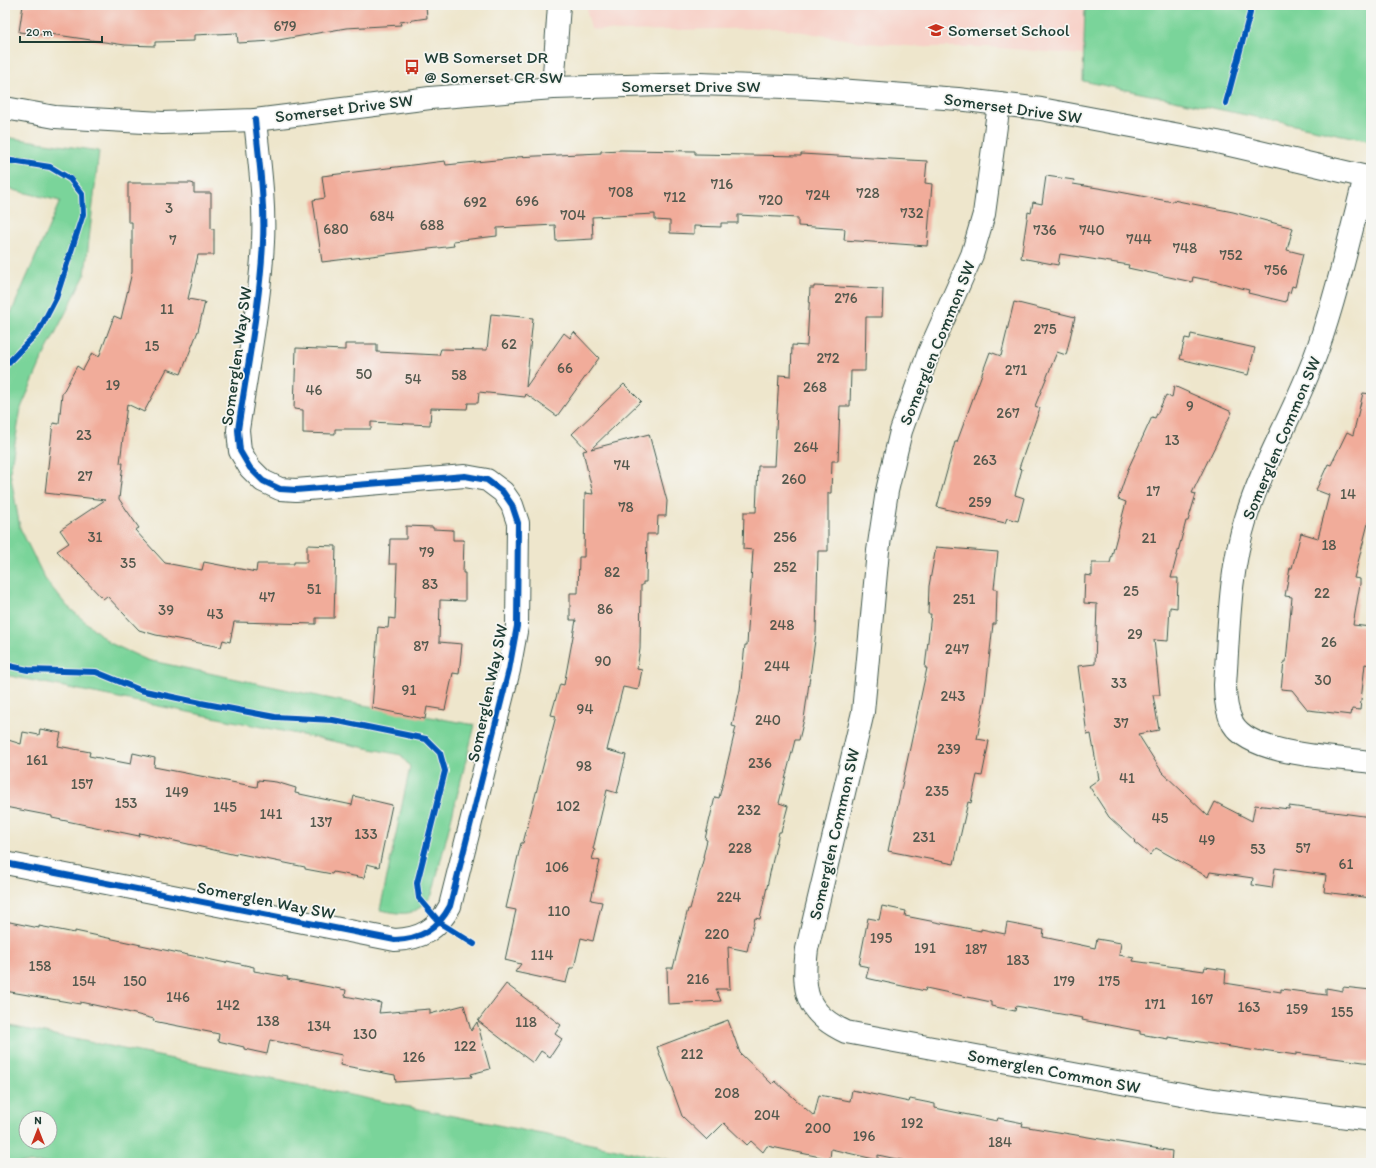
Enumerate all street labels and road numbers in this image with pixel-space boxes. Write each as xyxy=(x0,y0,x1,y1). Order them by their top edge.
street label: Somerset Drive SW xyxy=(622,76,761,96)
street label: Somerset Drive SW xyxy=(943,88,1084,128)
street label: Somerset Drive SW xyxy=(274,90,415,126)
street label: Somerglen Common SW xyxy=(895,257,979,428)
street label: Somerglen Way SW xyxy=(216,285,256,427)
street label: Somerglen Common SW xyxy=(1238,353,1325,523)
street label: Somerglen Way SW xyxy=(463,622,511,764)
street label: Somerglen Common SW xyxy=(805,746,864,922)
street label: Somerglen Way SW xyxy=(195,877,337,923)
street label: Somerglen Common SW xyxy=(966,1044,1143,1098)

